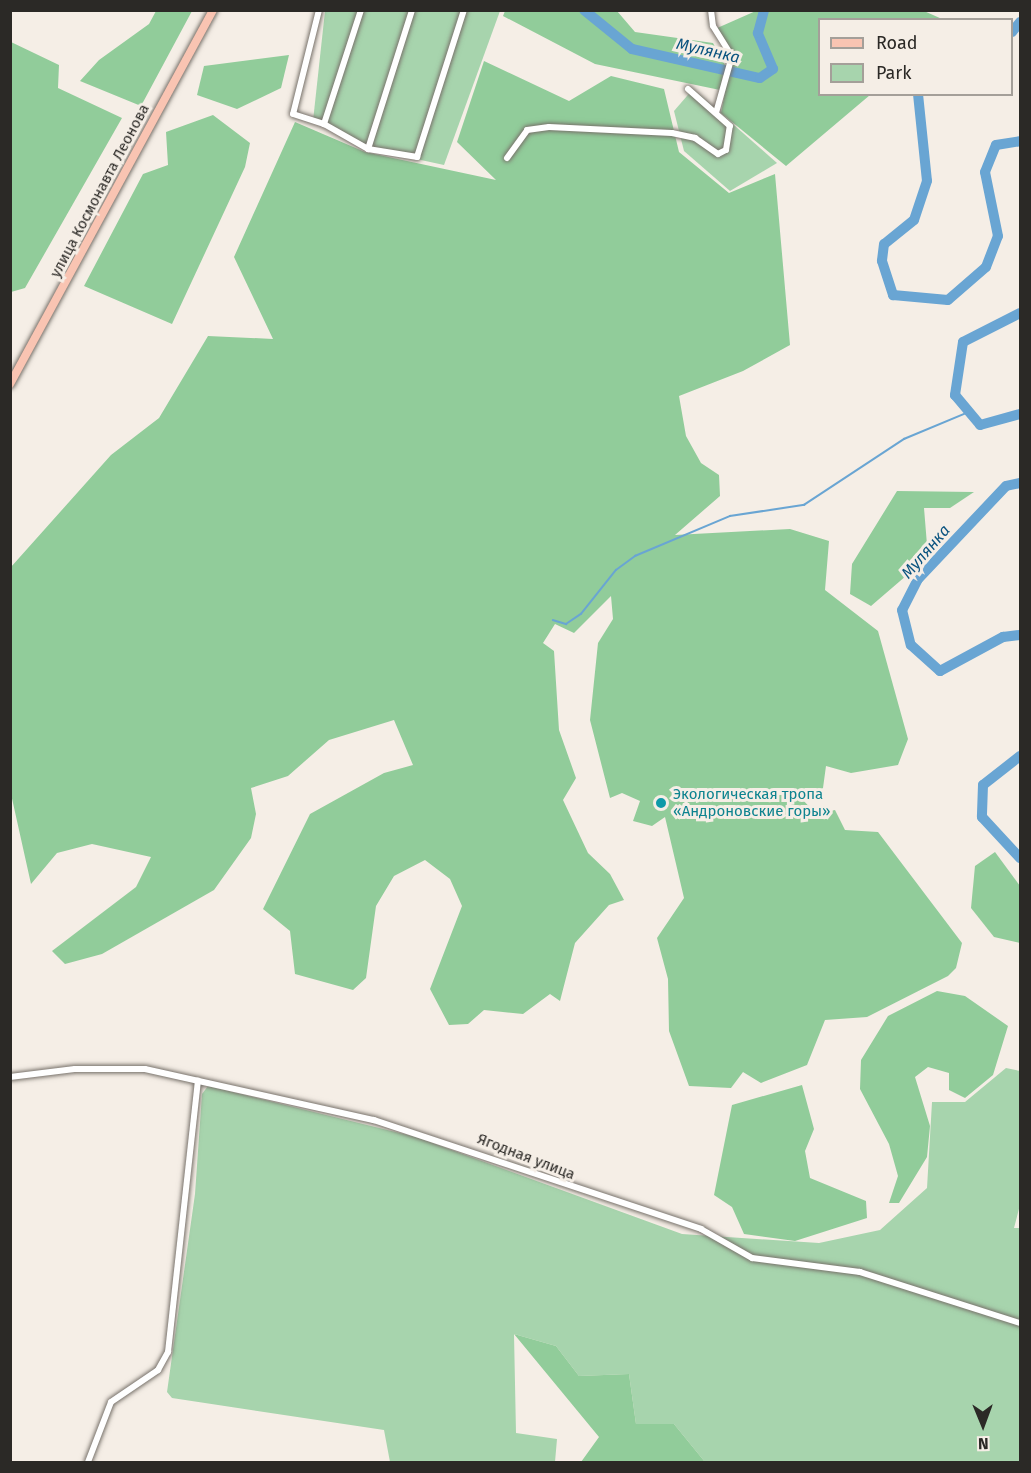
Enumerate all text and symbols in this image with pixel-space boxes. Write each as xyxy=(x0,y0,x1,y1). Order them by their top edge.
legend xyxy=(818,18,1013,96)
text: Road xyxy=(876,32,918,54)
water label: Мулянка xyxy=(674,34,742,68)
text: Park xyxy=(876,62,911,84)
street label: улица Космонавта Леонова xyxy=(47,101,153,281)
water label: Мулянка xyxy=(898,521,954,583)
place label: Экологическая тропа «Андроновские горы» xyxy=(673,785,831,820)
marker: Экологическая тропа «Андроновские горы» xyxy=(654,796,668,810)
street label: Ягодная улица xyxy=(475,1130,577,1184)
north arrow xyxy=(953,1395,1013,1455)
text: N xyxy=(978,1434,989,1453)

